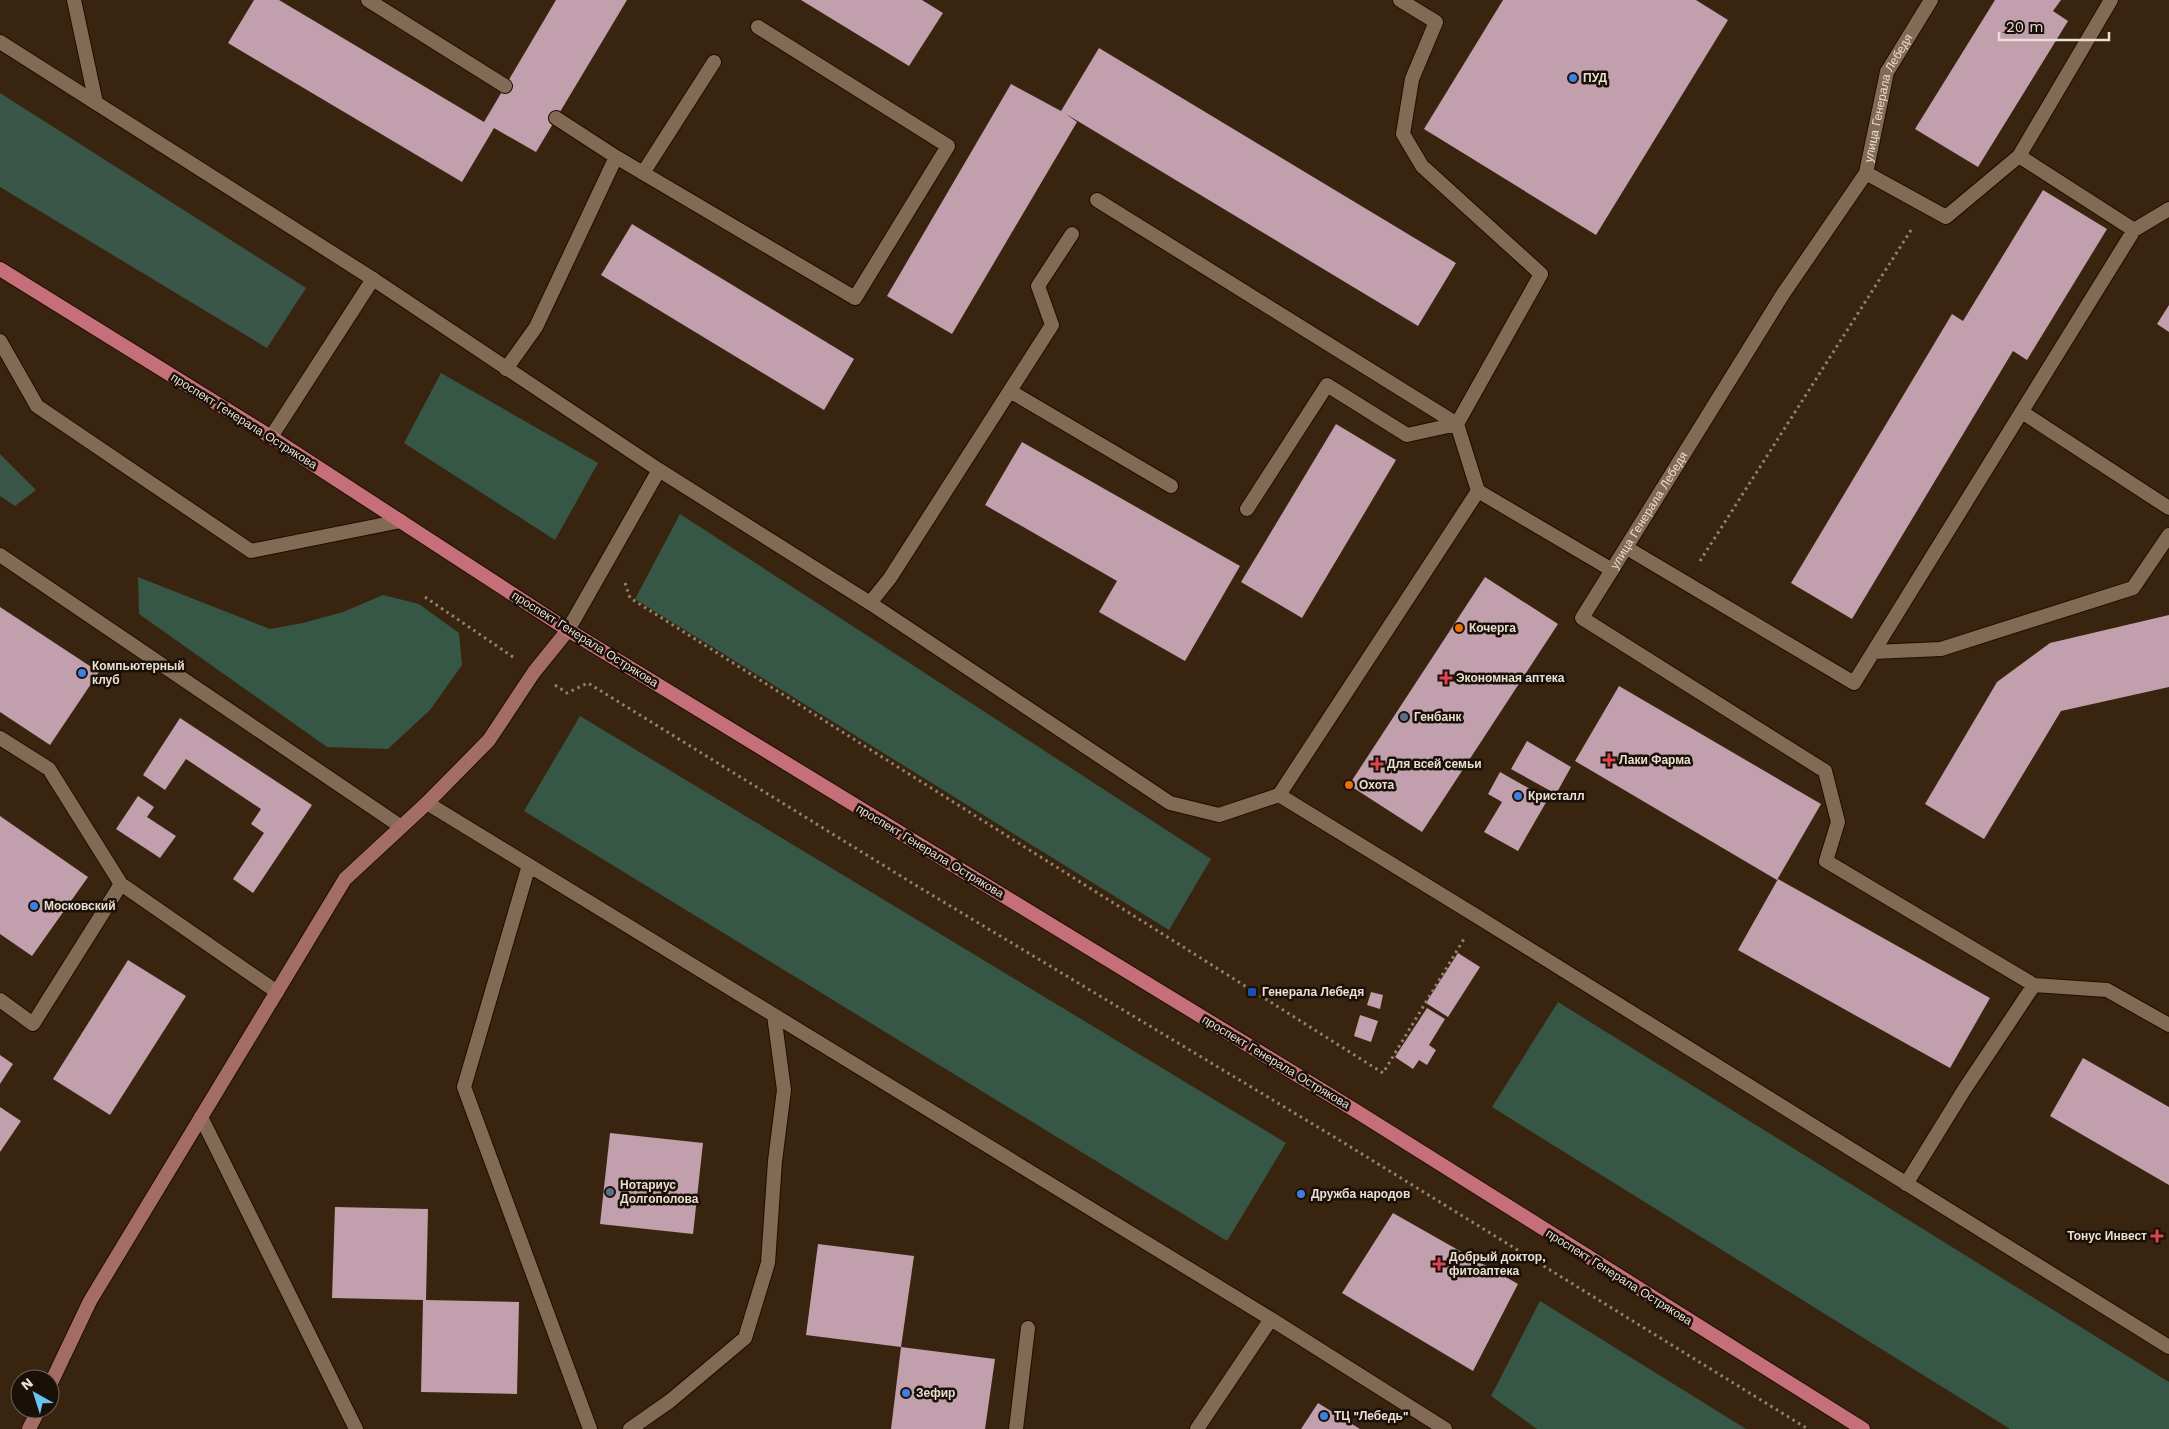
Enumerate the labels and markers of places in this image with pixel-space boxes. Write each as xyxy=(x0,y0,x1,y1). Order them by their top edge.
place label: ПУД xyxy=(1583,71,1607,85)
marker: ПУД xyxy=(1567,72,1579,84)
place label: Кочерга xyxy=(1469,621,1516,635)
marker: Кочерга xyxy=(1453,622,1465,634)
place label: Компьютерный клуб xyxy=(92,659,185,687)
marker: Компьютерный клуб xyxy=(76,667,88,679)
place label: Экономная аптека xyxy=(1456,671,1565,685)
marker: Экономная аптека xyxy=(1440,672,1452,684)
place label: Генбанк xyxy=(1414,710,1462,724)
marker: Генбанк xyxy=(1398,711,1410,723)
place label: Лаки Фарма xyxy=(1619,753,1691,767)
marker: Лаки Фарма xyxy=(1603,754,1615,766)
place label: Для всей семьи xyxy=(1387,757,1482,771)
marker: Для всей семьи xyxy=(1371,758,1383,770)
place label: Охота xyxy=(1359,778,1395,792)
marker: Охота xyxy=(1343,779,1355,791)
place label: Кристалл xyxy=(1528,789,1585,803)
marker: Кристалл xyxy=(1512,790,1524,802)
place label: Московский xyxy=(44,899,116,913)
marker: Московский xyxy=(28,900,40,912)
place label: Генерала Лебедя xyxy=(1262,985,1364,999)
marker: Генерала Лебедя xyxy=(1246,986,1258,998)
place label: Нотариус Долгополова xyxy=(620,1178,699,1206)
marker: Нотариус Долгополова xyxy=(604,1186,616,1198)
place label: Дружба народов xyxy=(1311,1187,1410,1201)
marker: Дружба народов xyxy=(1295,1188,1307,1200)
place label: Тонус Инвест xyxy=(2067,1229,2147,1243)
marker: Тонус Инвест xyxy=(2151,1230,2163,1242)
place label: Добрый доктор, фитоаптека xyxy=(1449,1250,1546,1278)
marker: Добрый доктор, фитоаптека xyxy=(1433,1258,1445,1270)
place label: Зефир xyxy=(916,1386,955,1400)
marker: Зефир xyxy=(900,1387,912,1399)
place label: ТЦ "Лебедь" xyxy=(1334,1409,1408,1423)
marker: ТЦ "Лебедь" xyxy=(1318,1410,1330,1422)

